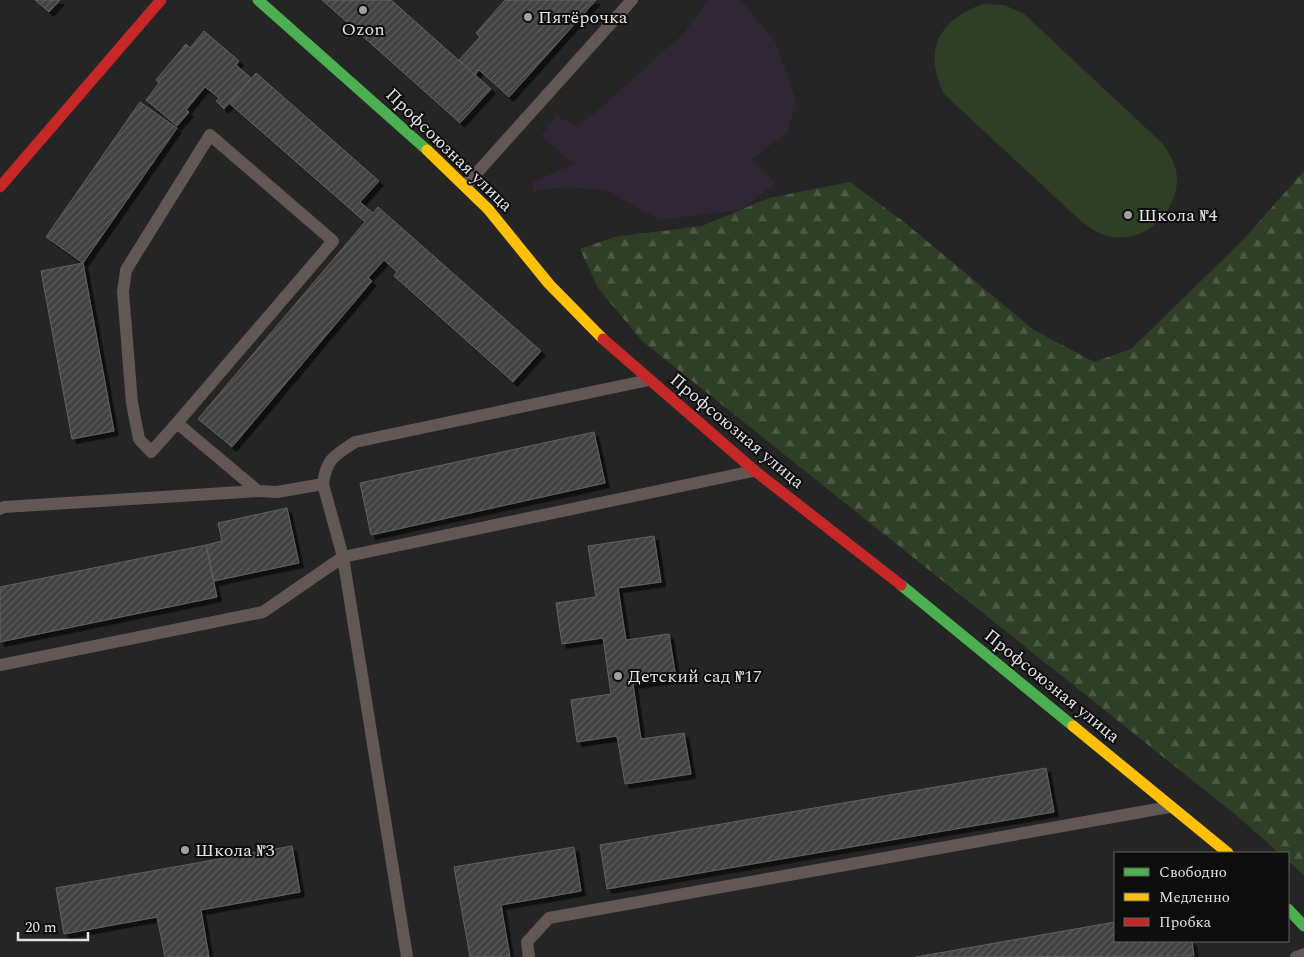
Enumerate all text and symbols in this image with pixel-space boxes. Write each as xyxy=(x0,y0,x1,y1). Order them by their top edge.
marker: Ozon xyxy=(357,4,369,16)
place label: Пятёрочка xyxy=(538,4,628,31)
marker: Пятёрочка xyxy=(522,11,534,23)
place label: Ozon xyxy=(341,16,385,43)
street label: Профсоюзная улица xyxy=(379,82,519,218)
place label: Школа №4 xyxy=(1138,202,1217,229)
marker: Школа №4 xyxy=(1122,209,1134,221)
street label: Профсоюзная улица xyxy=(664,367,810,496)
street label: Профсоюзная улица xyxy=(978,623,1126,750)
place label: Детский сад №17 xyxy=(628,663,762,690)
marker: Детский сад №17 xyxy=(612,670,624,682)
place label: Школа №3 xyxy=(195,837,274,864)
marker: Школа №3 xyxy=(179,844,191,856)
legend xyxy=(1114,852,1289,942)
text: Свободно xyxy=(1159,861,1227,884)
text: Медленно xyxy=(1159,886,1230,909)
scale bar xyxy=(18,910,88,942)
text: Пробка xyxy=(1159,911,1212,934)
text: 20 m xyxy=(25,916,57,939)

